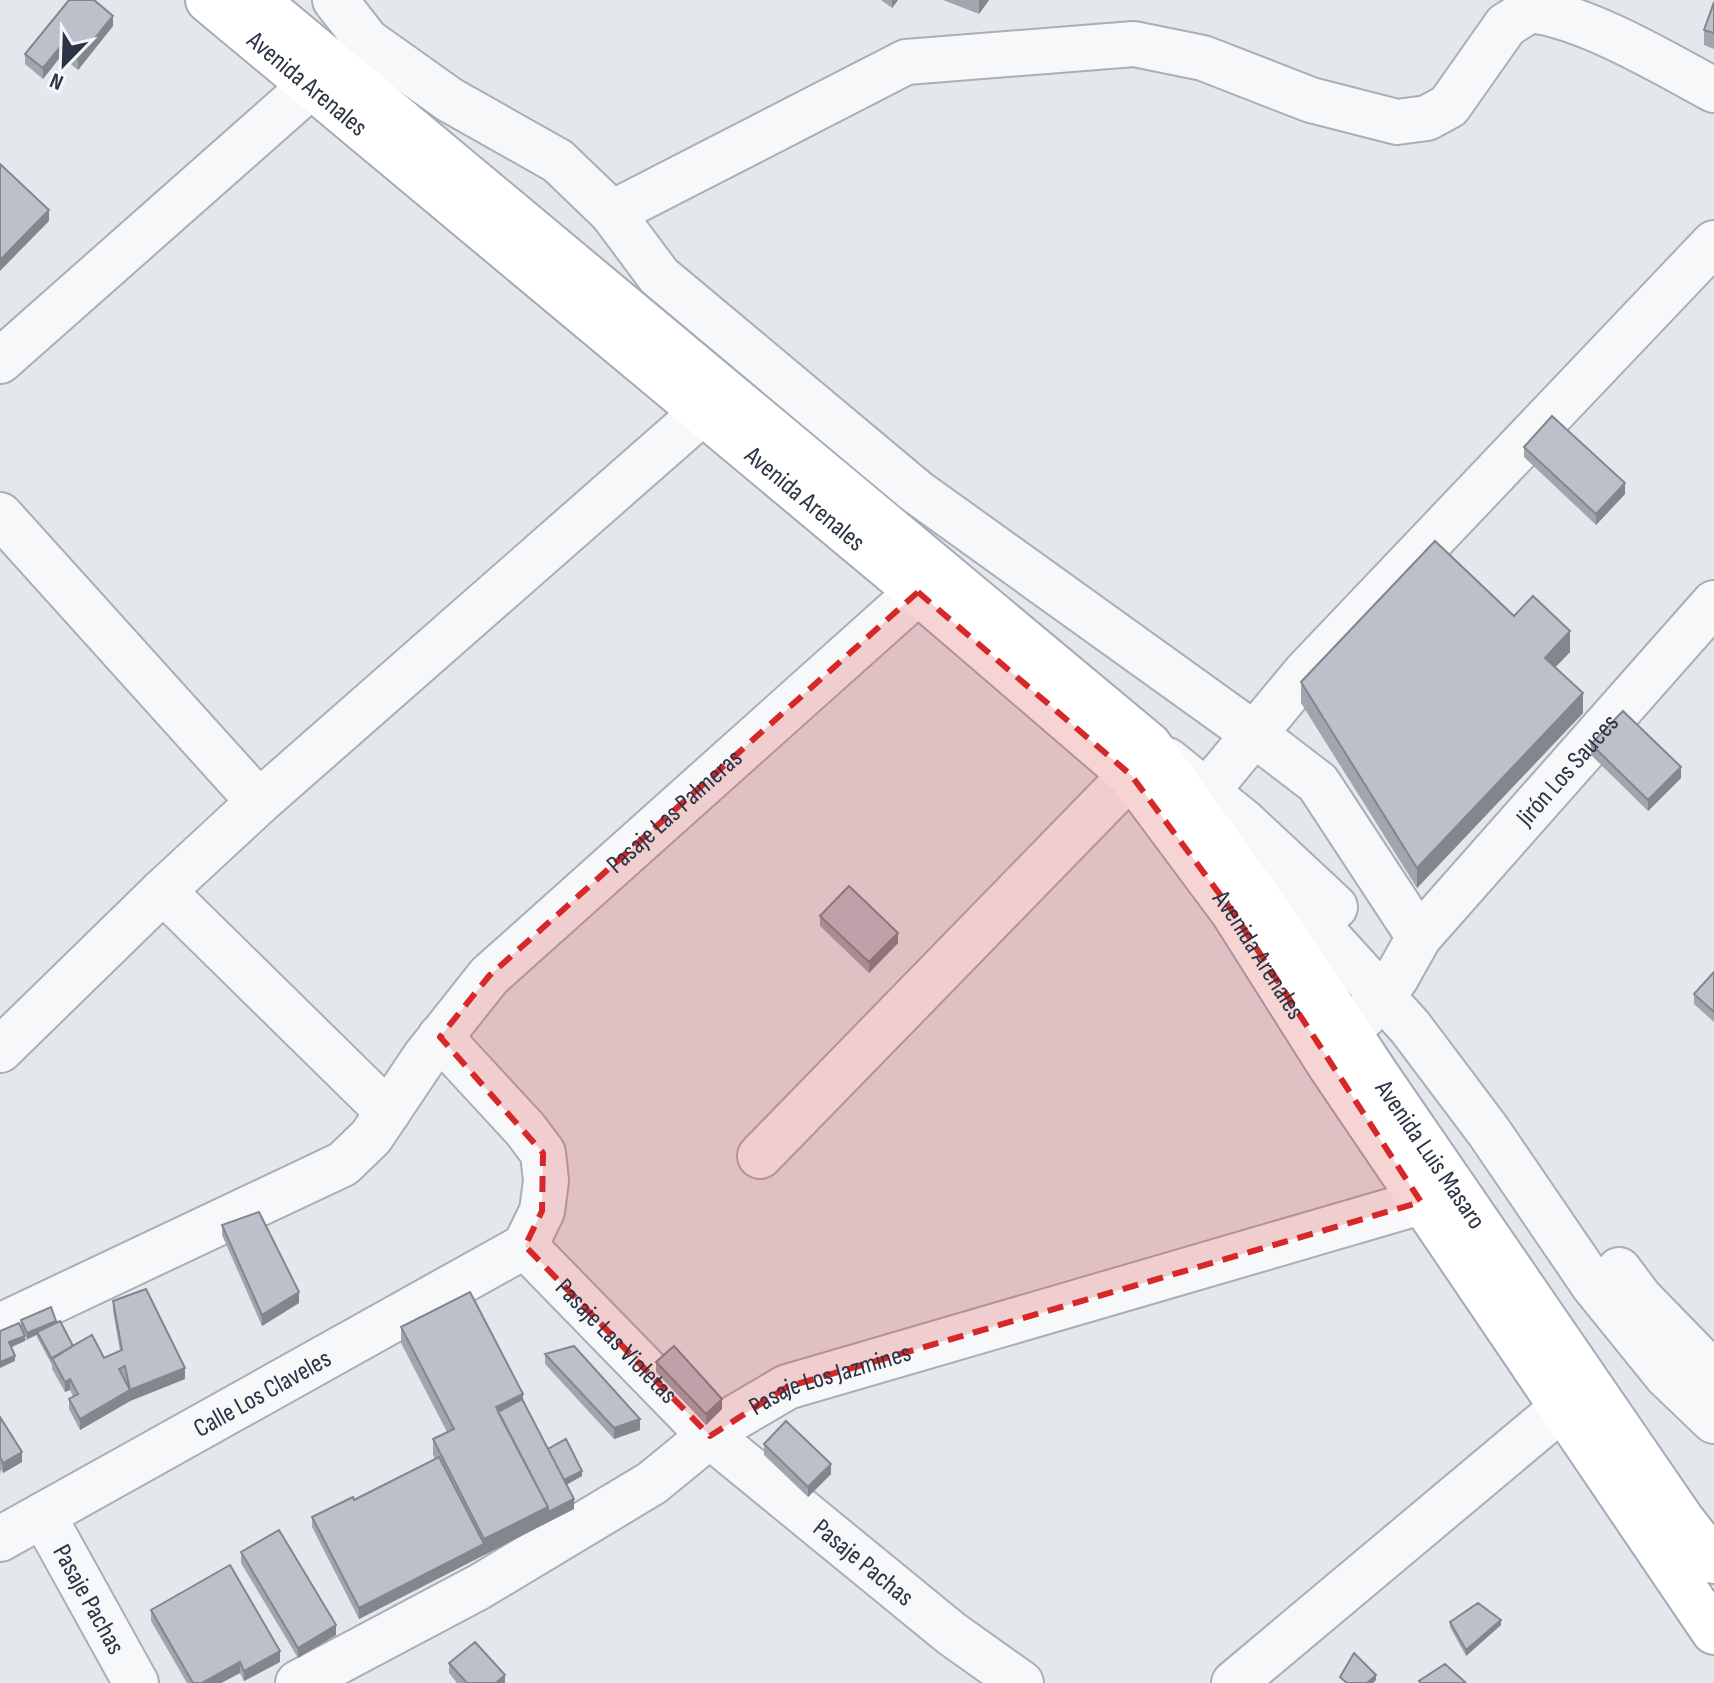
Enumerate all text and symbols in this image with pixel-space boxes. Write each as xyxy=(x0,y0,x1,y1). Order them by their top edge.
north arrow xyxy=(24,24,104,104)
street label: Avenida Arenales xyxy=(240,25,373,143)
text: N xyxy=(46,66,67,96)
street label: Avenida Arenales xyxy=(737,440,871,558)
street label: Jirón Los Sauces xyxy=(1510,708,1626,834)
street label: Pasaje Las Palmeras xyxy=(601,743,749,880)
street label: Avenida Arenales xyxy=(1205,884,1311,1025)
street label: Avenida Luis Masaro xyxy=(1367,1074,1492,1235)
street label: Pasaje Las Violetas xyxy=(548,1273,684,1410)
street label: Pasaje Los Jazmines xyxy=(744,1338,915,1423)
street label: Calle Los Claveles xyxy=(189,1343,337,1445)
street label: Pasaje Pachas xyxy=(806,1513,919,1613)
street label: Pasaje Pachas xyxy=(45,1539,131,1660)

